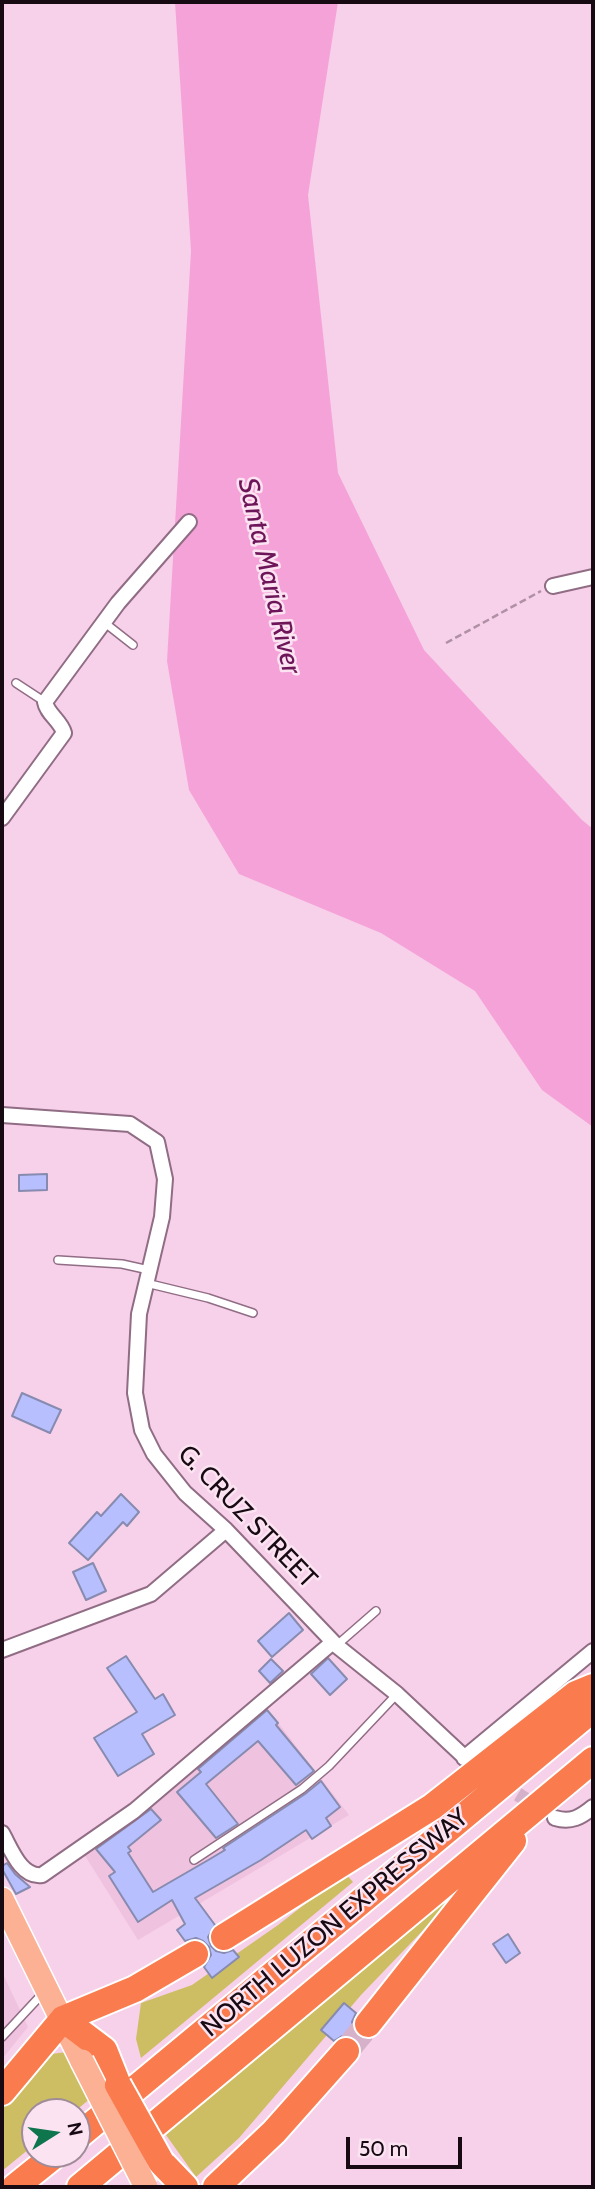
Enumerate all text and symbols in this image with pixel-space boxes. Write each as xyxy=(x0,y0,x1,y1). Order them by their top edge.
water label: Santa Maria River xyxy=(230,475,308,677)
street label: G. CRUZ STREET xyxy=(171,1439,323,1595)
street label: NORTH LUZON EXPRESSWAY xyxy=(195,1802,475,2044)
north arrow xyxy=(21,2098,91,2168)
text: N xyxy=(62,2120,88,2138)
scale bar xyxy=(350,2122,466,2166)
text: 50 m xyxy=(359,2136,408,2161)

